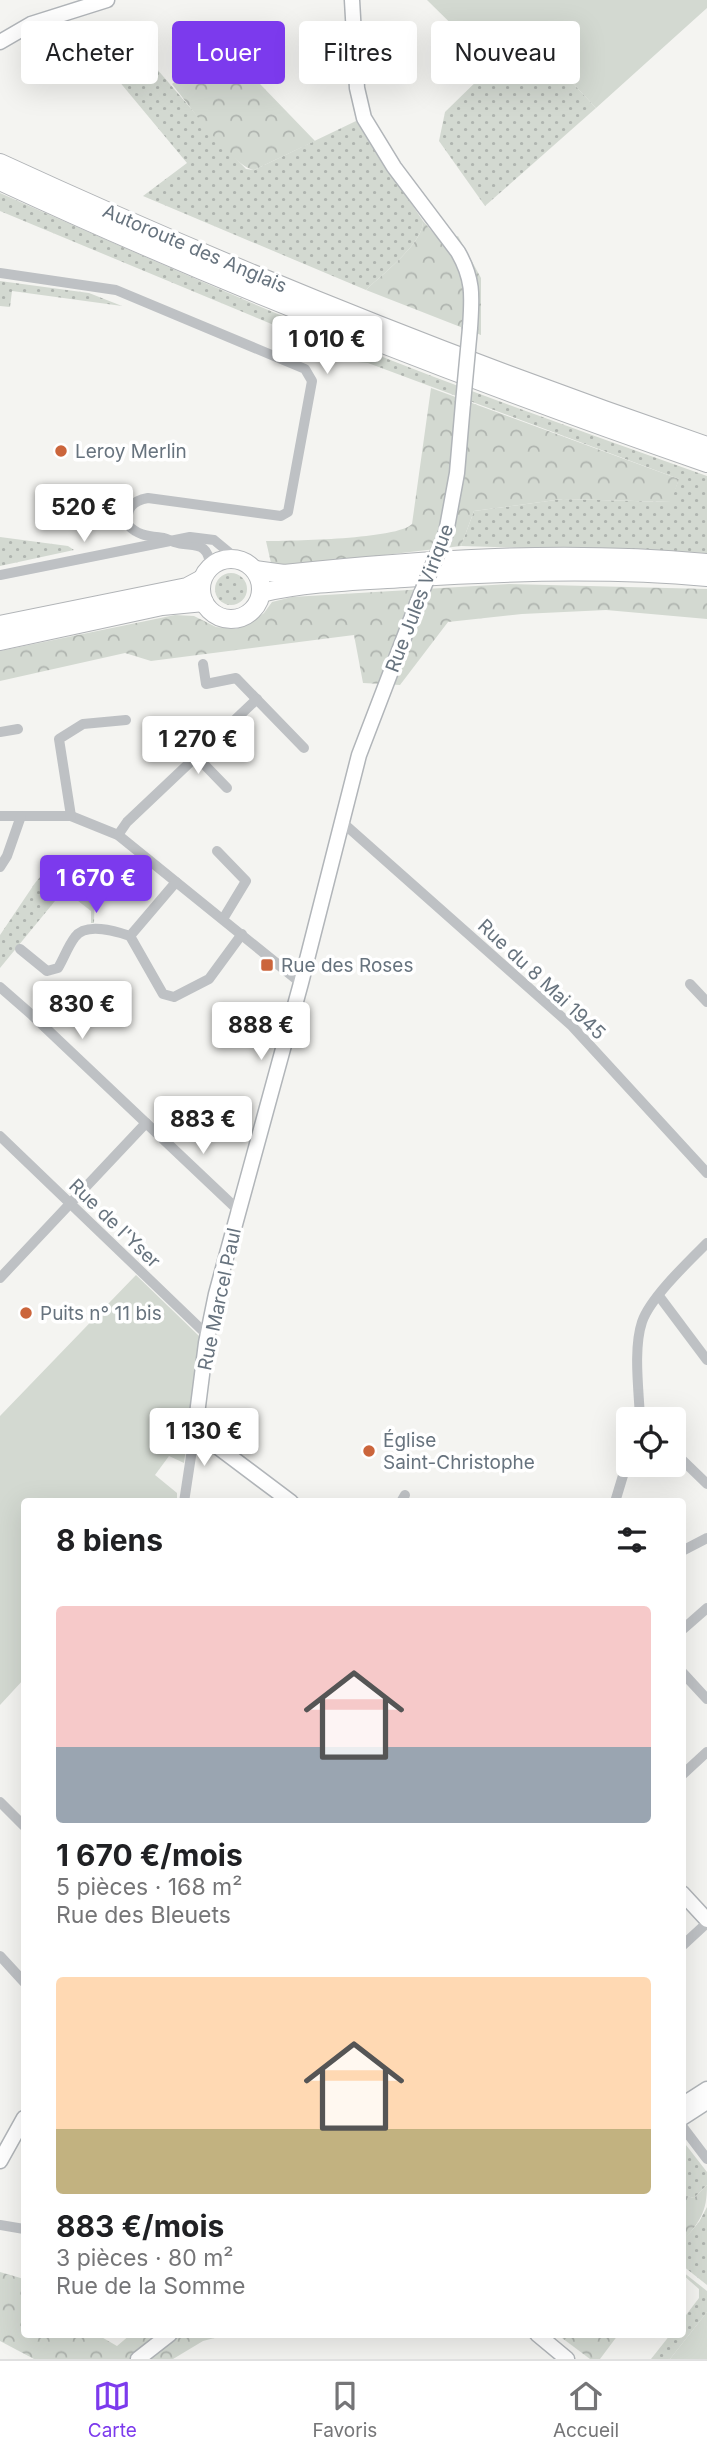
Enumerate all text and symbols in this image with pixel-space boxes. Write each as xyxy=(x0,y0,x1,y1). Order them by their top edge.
chip: Acheter xyxy=(21,21,158,84)
chip: Louer xyxy=(172,21,285,84)
chip: Filtres xyxy=(299,21,417,84)
chip: Nouveau xyxy=(431,21,580,84)
street label: Autoroute des Anglais xyxy=(99,199,290,298)
pin: 1 010 € xyxy=(262,316,392,376)
text: 1 010 € xyxy=(288,325,366,353)
place label: Leroy Merlin xyxy=(75,440,187,463)
marker: Leroy Merlin xyxy=(53,443,69,459)
pin: 520 € xyxy=(35,484,133,544)
text: 520 € xyxy=(51,493,117,521)
street label: Rue Jules Virique xyxy=(381,521,458,675)
pin: 1 270 € xyxy=(133,716,263,776)
text: 1 270 € xyxy=(158,725,238,753)
pin: 1 670 € xyxy=(31,856,161,915)
text: 1 670 € xyxy=(56,864,136,892)
street label: Rue du 8 Mai 1945 xyxy=(473,914,610,1044)
place label: Rue des Roses xyxy=(281,954,413,977)
marker: Rue des Roses xyxy=(259,957,275,973)
pin: 830 € xyxy=(33,982,131,1041)
text: 830 € xyxy=(49,990,115,1018)
pin: 888 € xyxy=(212,1002,310,1062)
text: 888 € xyxy=(228,1011,294,1039)
pin: 883 € xyxy=(154,1096,252,1156)
text: 883 € xyxy=(170,1105,236,1133)
street label: Rue de l'Yser xyxy=(64,1174,165,1273)
street label: Rue Marcel Paul xyxy=(193,1226,246,1372)
place label: Puits n° 11 bis xyxy=(40,1302,162,1325)
marker: Puits n° 11 bis xyxy=(18,1305,34,1321)
map controls xyxy=(616,1407,686,1477)
button: locate xyxy=(616,1407,686,1477)
pin: 1 130 € xyxy=(139,1408,269,1468)
text: 1 130 € xyxy=(166,1417,242,1445)
place label: Église Saint-Christophe xyxy=(383,1428,535,1474)
marker: Église Saint-Christophe xyxy=(361,1443,377,1459)
icon: filters xyxy=(613,1521,651,1559)
text: 8 biens xyxy=(56,1522,163,1558)
icon: home xyxy=(291,1652,417,1778)
text: 1 670 €/mois xyxy=(56,1837,243,1873)
text: 5 pièces · 168 m² xyxy=(56,1873,242,1901)
text: Rue des Bleuets xyxy=(56,1901,231,1929)
icon: home xyxy=(291,2023,417,2149)
text: 883 €/mois xyxy=(56,2208,224,2244)
text: 3 pièces · 80 m² xyxy=(56,2244,234,2272)
text: Rue de la Somme xyxy=(56,2272,245,2300)
tab: Carte xyxy=(88,2377,137,2442)
tab: Favoris xyxy=(312,2377,377,2442)
tab: Accueil xyxy=(553,2377,619,2442)

